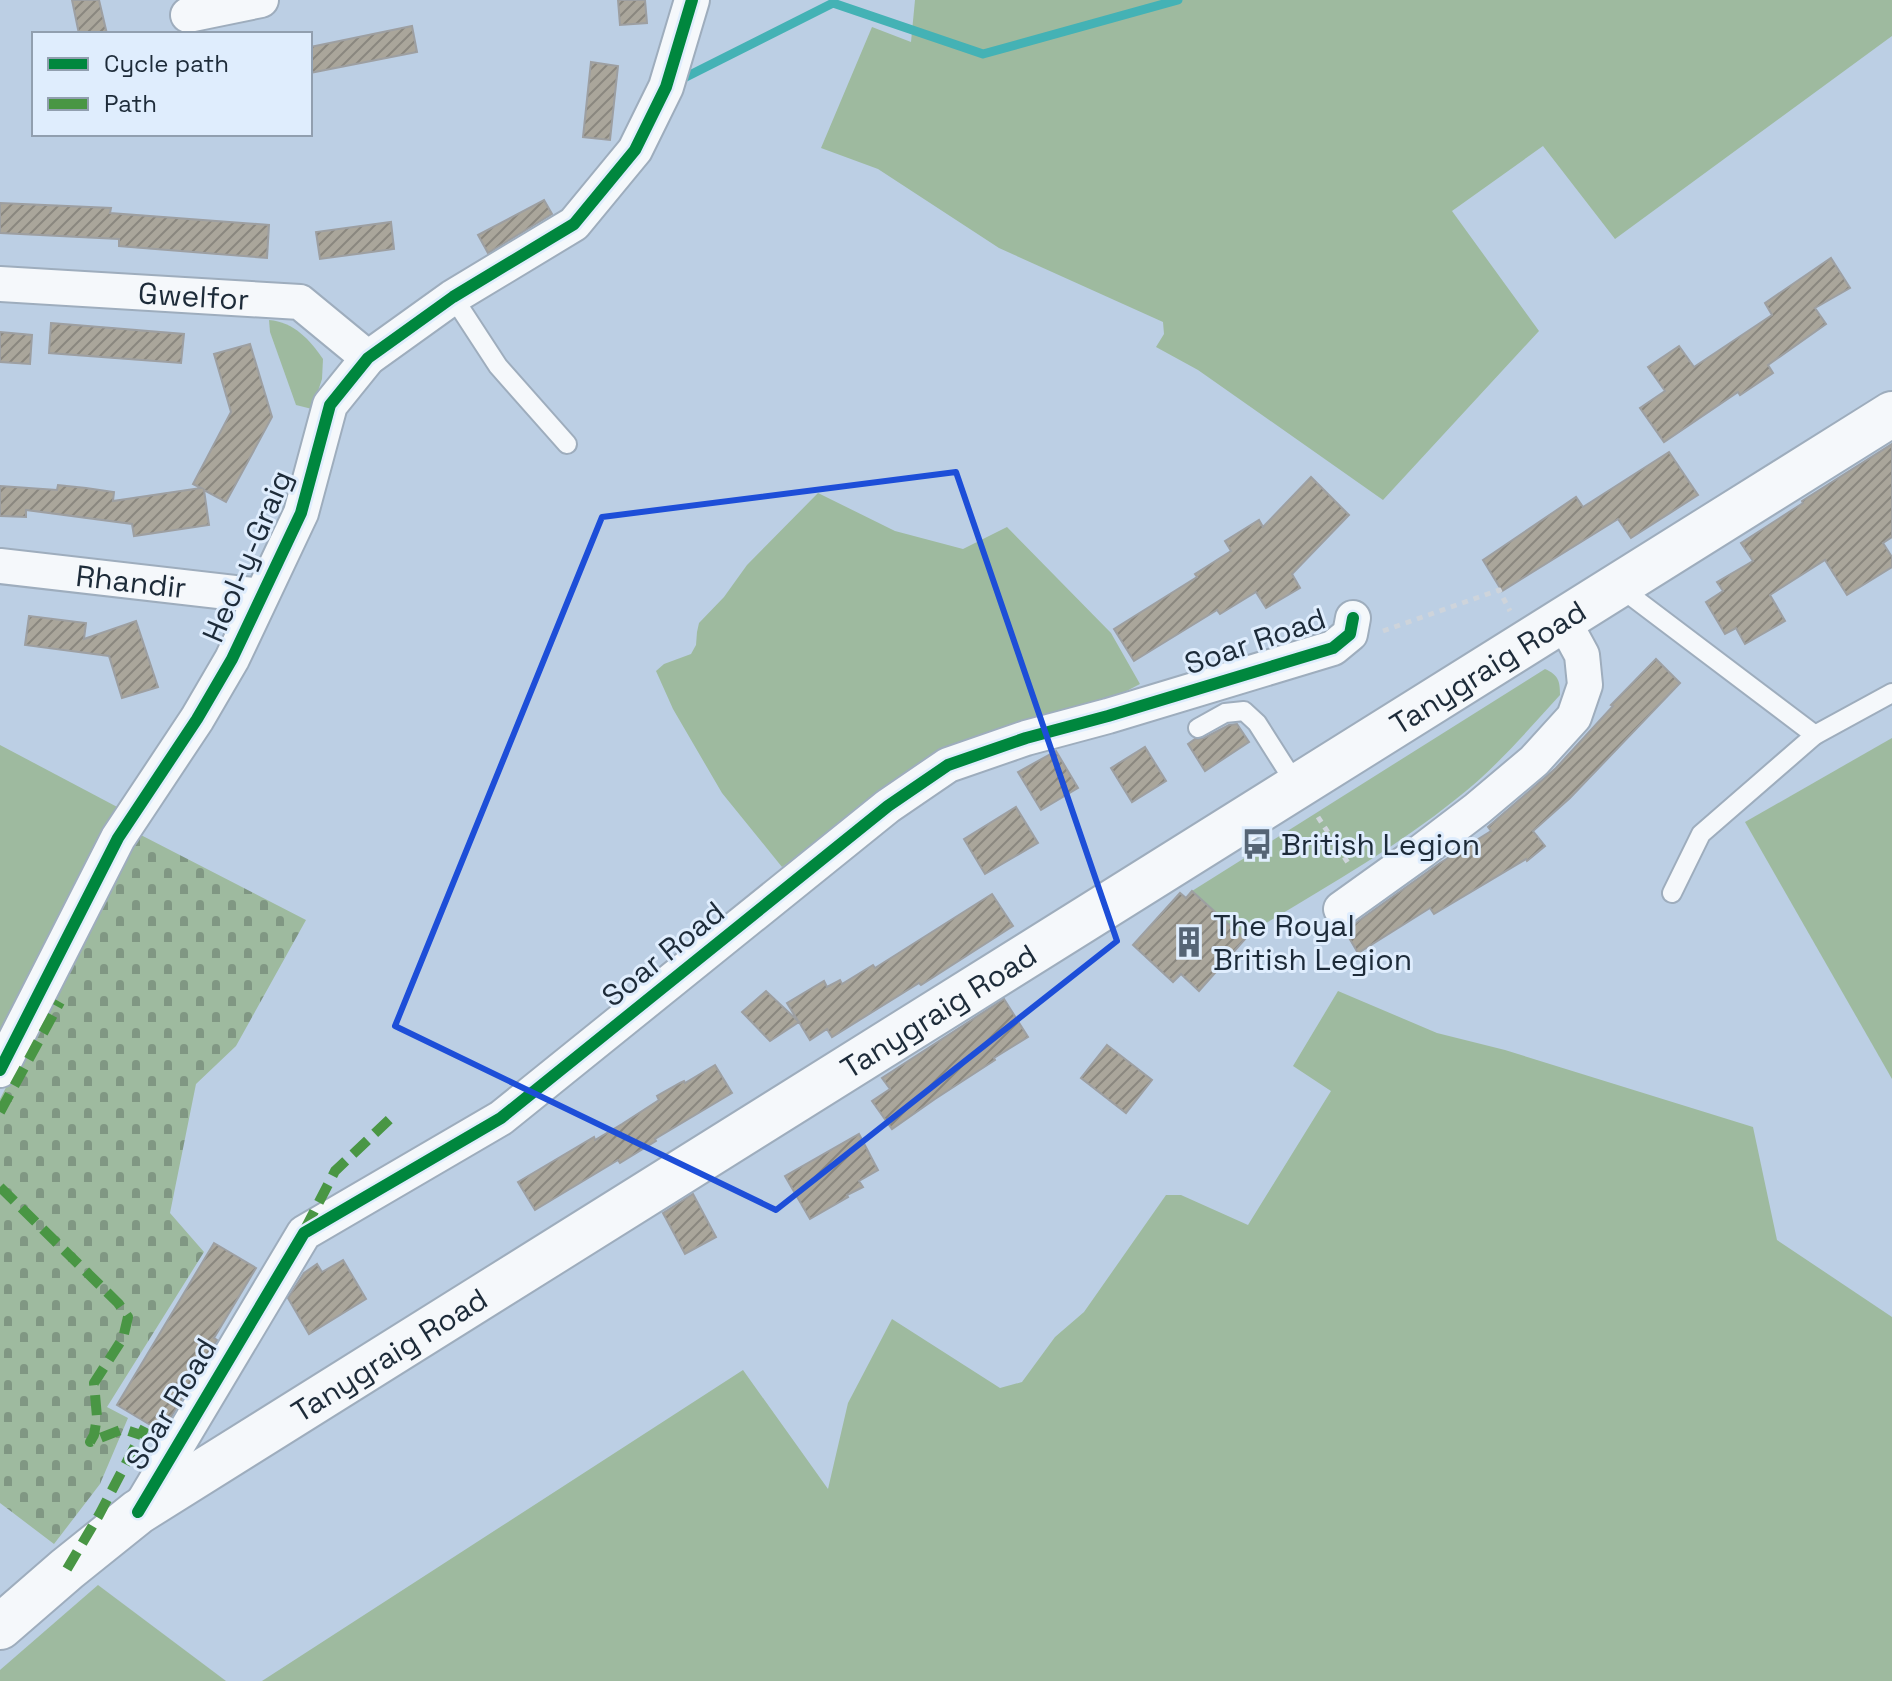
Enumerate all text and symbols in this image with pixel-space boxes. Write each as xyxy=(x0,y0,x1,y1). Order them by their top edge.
legend xyxy=(32,32,312,136)
text: Cycle path xyxy=(104,48,229,79)
text: Path xyxy=(104,88,157,119)
street label: Gwelfor xyxy=(137,273,250,318)
street label: Heol-y-Graig xyxy=(193,464,301,648)
street label: Rhandir xyxy=(74,555,188,607)
street label: Tanygraig Road xyxy=(1382,591,1593,743)
street label: Soar Road xyxy=(1179,599,1331,683)
place label: British Legion xyxy=(1281,825,1480,864)
bus stop icon: British Legion xyxy=(1240,827,1274,861)
street label: Soar Road xyxy=(594,893,732,1015)
place label: The Royal British Legion xyxy=(1213,906,1412,979)
building icon: The Royal British Legion xyxy=(1172,925,1206,959)
street label: Tanygraig Road xyxy=(833,935,1044,1087)
street label: Tanygraig Road xyxy=(284,1279,495,1431)
street label: Soar Road xyxy=(116,1331,226,1477)

